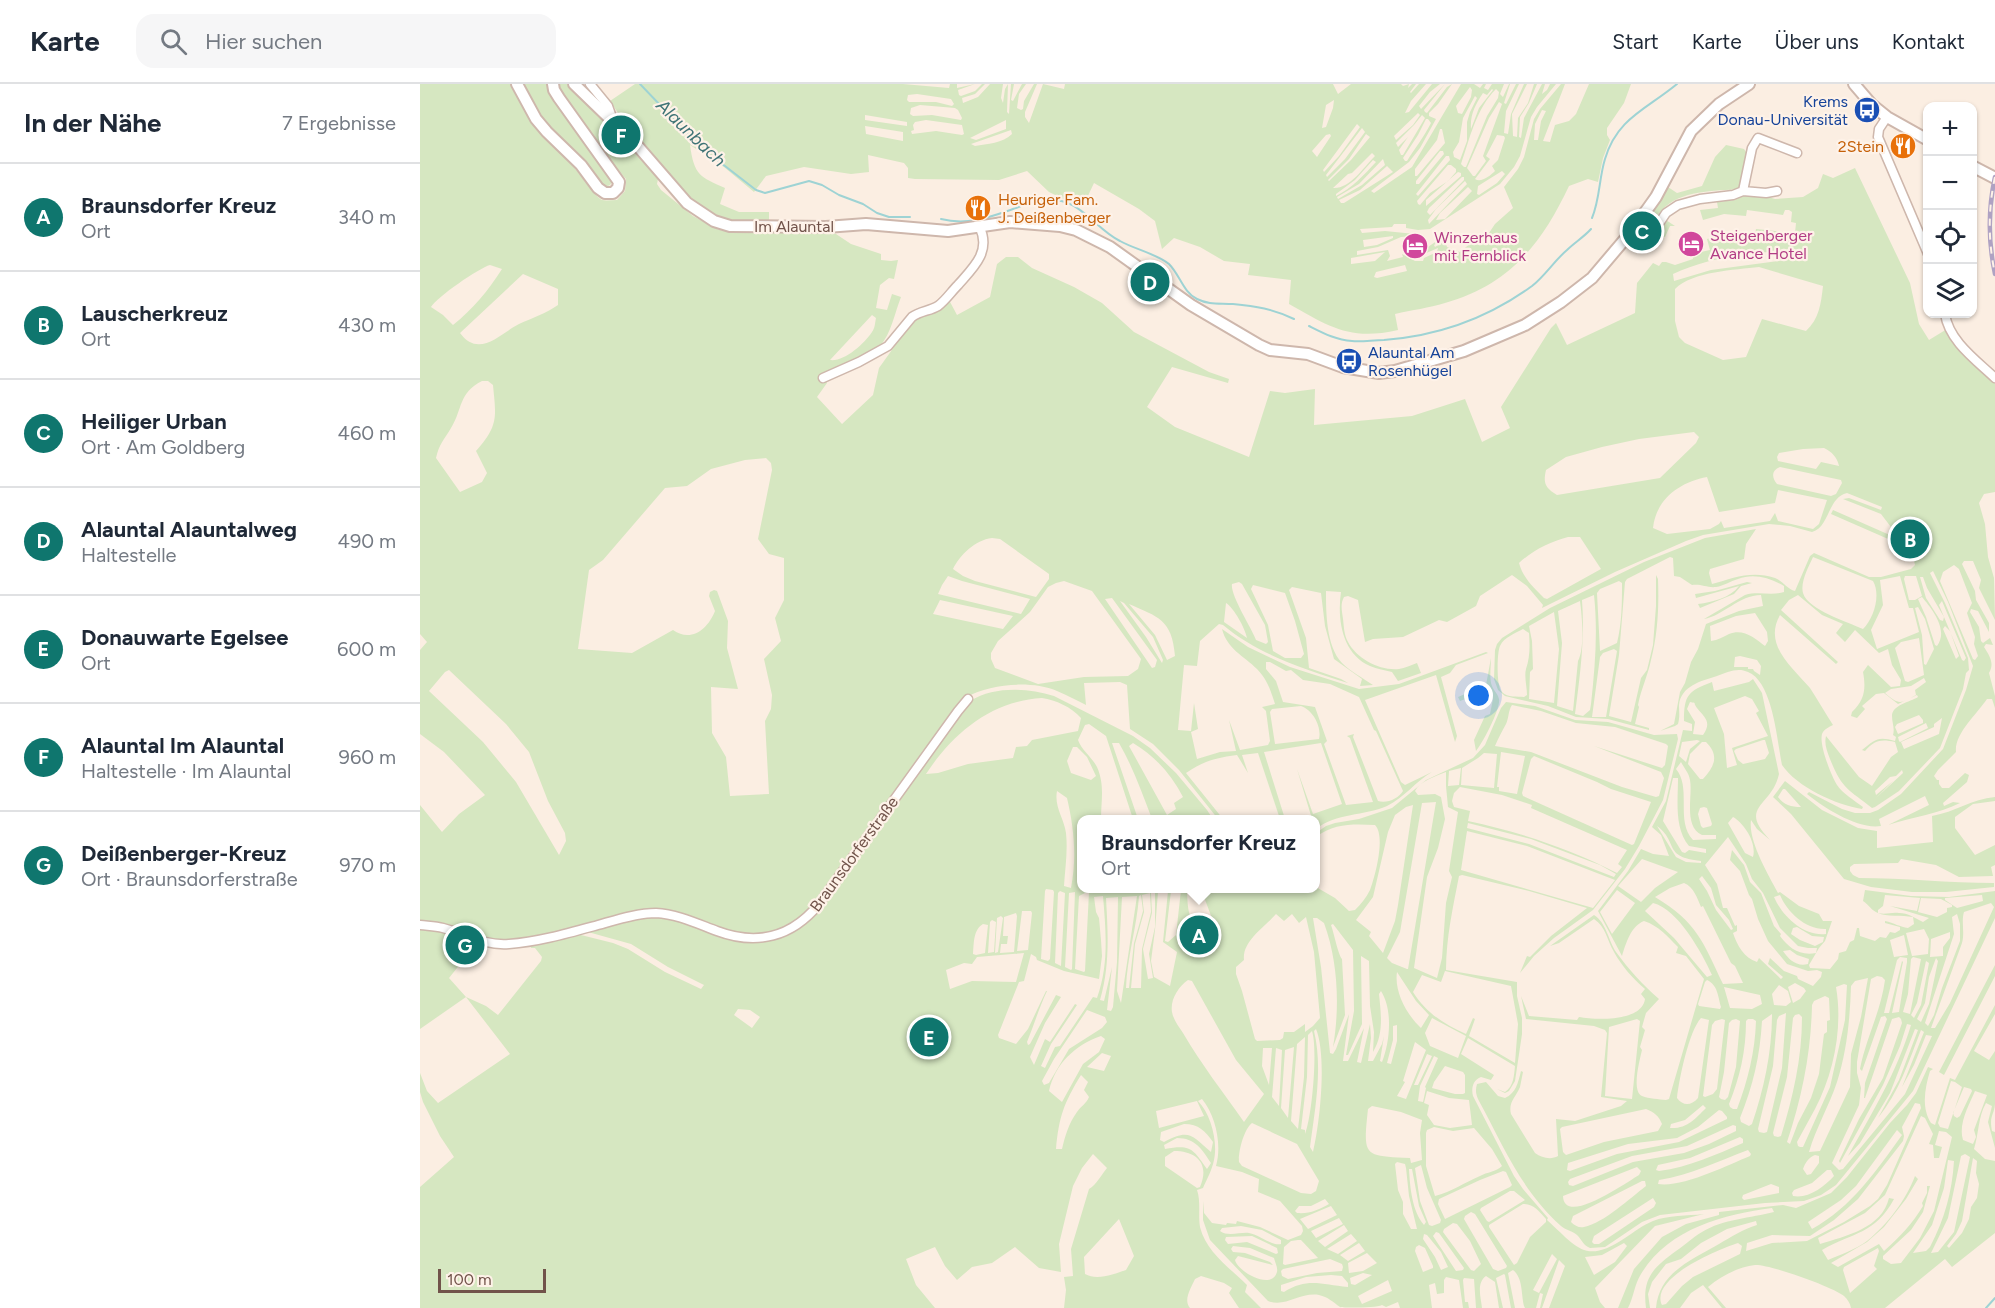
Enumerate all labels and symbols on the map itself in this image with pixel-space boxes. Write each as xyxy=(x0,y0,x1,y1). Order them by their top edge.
place label: Krems Donau-Universität xyxy=(1717,92,1848,129)
water label: Alaunbach xyxy=(651,94,730,171)
bus stop icon: Krems Donau-Universität xyxy=(1852,95,1882,125)
pin: F xyxy=(602,112,640,158)
restaurant icon: 2Stein xyxy=(1888,131,1918,161)
place label: 2Stein xyxy=(1838,137,1884,156)
place label: Heuriger Fam. J. Deißenberger xyxy=(998,190,1111,227)
restaurant icon: Heuriger Fam. J. Deißenberger xyxy=(963,193,993,223)
pin: C xyxy=(1622,208,1662,254)
street label: Im Alauntal xyxy=(754,217,834,236)
place label: Steigenberger Avance Hotel xyxy=(1710,226,1813,263)
place label: Winzerhaus mit Fernblick xyxy=(1434,228,1526,265)
hotel icon: Steigenberger Avance Hotel xyxy=(1676,229,1706,259)
hotel icon: Winzerhaus mit Fernblick xyxy=(1400,231,1430,261)
pin: D xyxy=(1130,260,1170,304)
place label: Alauntal Am Rosenhügel xyxy=(1368,343,1454,380)
bus stop icon: Alauntal Am Rosenhügel xyxy=(1334,346,1364,376)
pin: B xyxy=(1890,516,1930,562)
your location xyxy=(1464,681,1493,710)
street label: Braunsdorferstraße xyxy=(806,793,902,915)
pin: A xyxy=(1180,912,1218,958)
pin: G xyxy=(446,922,484,968)
pin: E xyxy=(910,1014,948,1060)
scale bar xyxy=(438,1266,546,1294)

